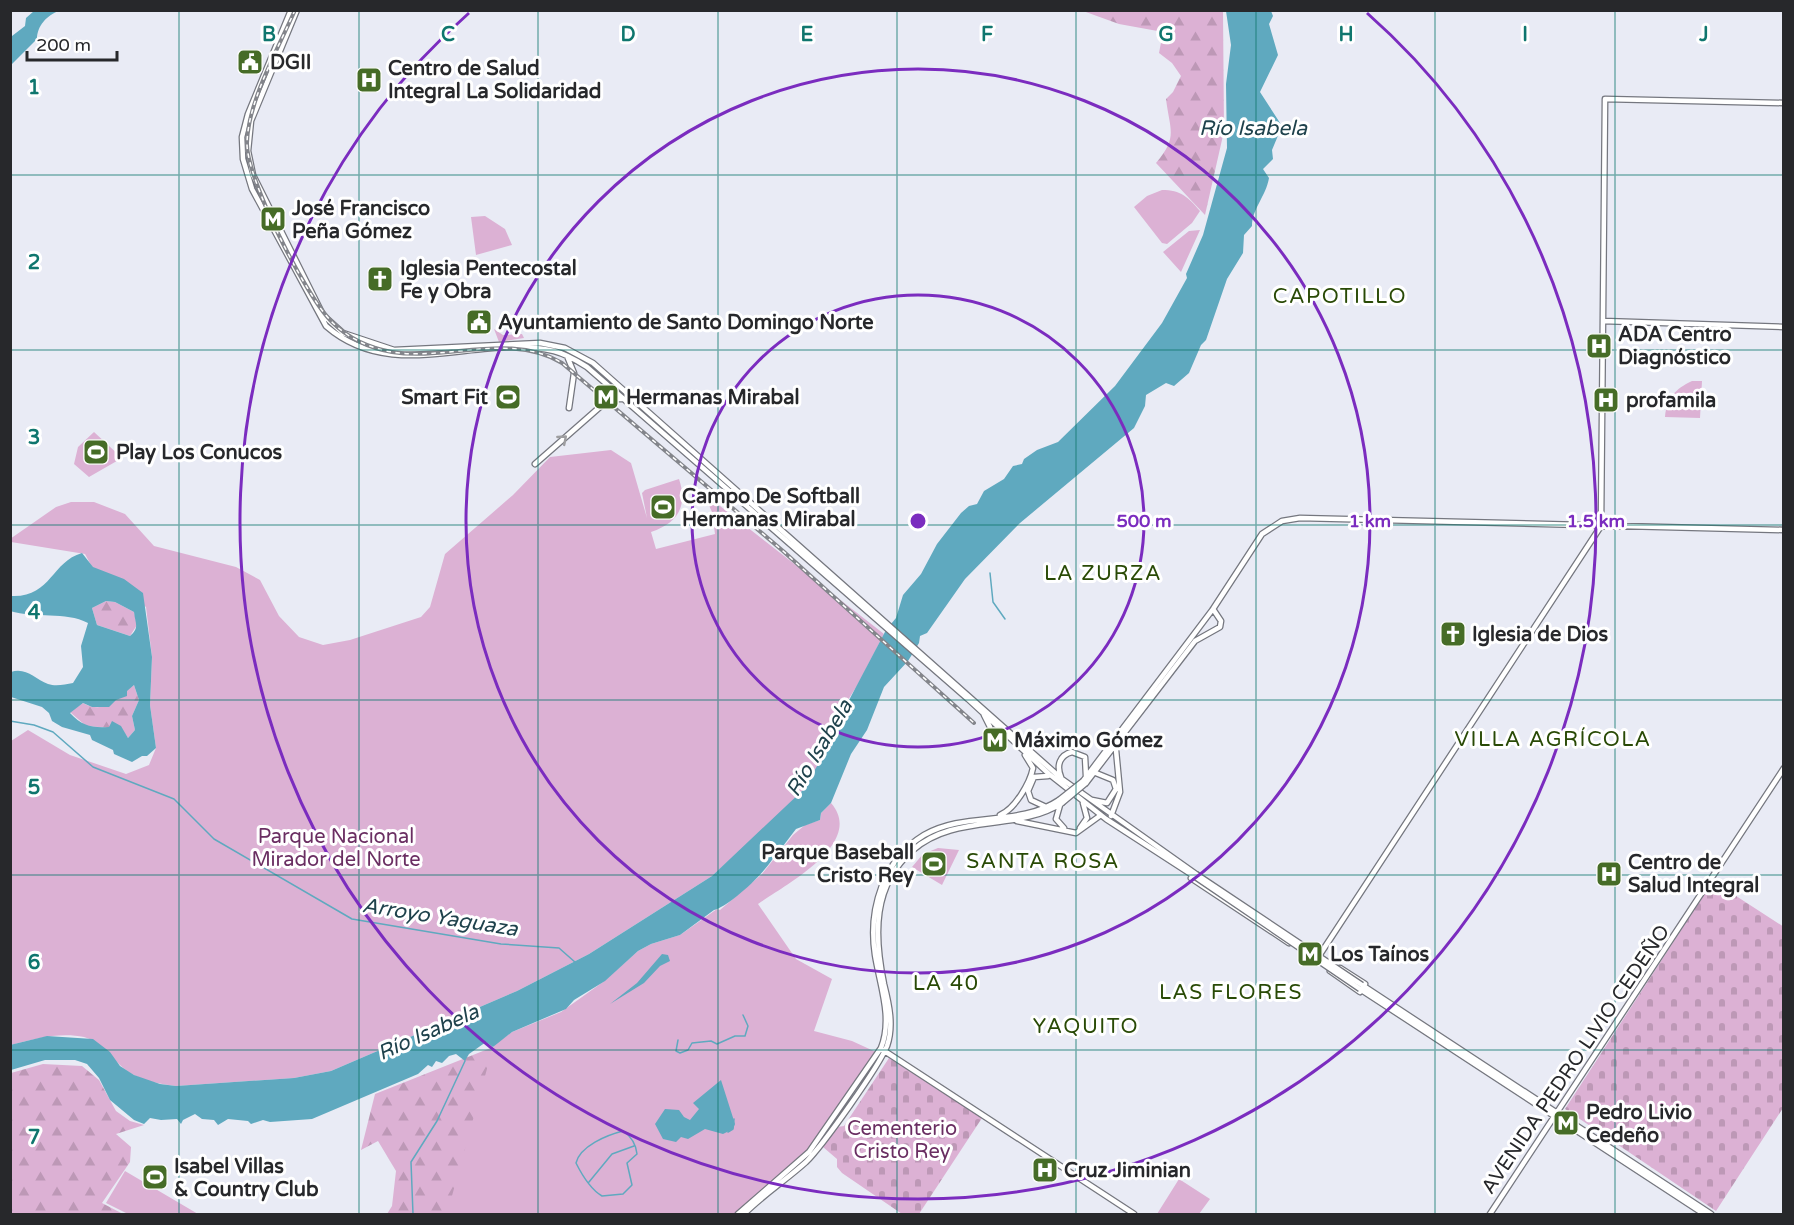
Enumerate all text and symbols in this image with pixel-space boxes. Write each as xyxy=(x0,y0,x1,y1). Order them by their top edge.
text: B xyxy=(262,23,276,47)
text: C xyxy=(441,23,455,47)
text: D xyxy=(620,23,636,47)
text: E xyxy=(801,23,814,47)
text: F xyxy=(981,23,993,47)
text: G xyxy=(1158,23,1174,47)
text: H xyxy=(1338,23,1354,47)
text: I xyxy=(1522,23,1528,47)
text: J xyxy=(1698,23,1709,47)
scale bar xyxy=(27,24,117,62)
text: 200 m xyxy=(36,34,91,56)
public building icon: DGII xyxy=(235,47,265,77)
place label: DGII xyxy=(270,51,312,75)
place label: Centro de Salud Integral La Solidaridad xyxy=(388,57,601,104)
hospital icon: Centro de Salud Integral La Solidaridad xyxy=(354,65,384,95)
text: 1 xyxy=(28,76,40,100)
water label: Río Isabela xyxy=(1199,116,1308,141)
place label: José Francisco Peña Gómez xyxy=(291,197,430,244)
metro station icon: José Francisco Peña Gómez xyxy=(258,204,288,234)
text: 2 xyxy=(28,251,40,275)
place label: Iglesia Pentecostal Fe y Obra xyxy=(400,257,577,304)
church icon: Iglesia Pentecostal Fe y Obra xyxy=(365,264,395,294)
district label: CAPOTILLO xyxy=(1273,284,1407,309)
public building icon: Ayuntamiento de Santo Domingo Norte xyxy=(464,307,494,337)
place label: Ayuntamiento de Santo Domingo Norte xyxy=(498,311,874,335)
place label: ADA Centro Diagnóstico xyxy=(1618,323,1732,370)
hospital icon: ADA Centro Diagnóstico xyxy=(1584,331,1614,361)
sports icon: Smart Fit xyxy=(493,382,523,412)
metro station icon: Hermanas Mirabal xyxy=(591,382,621,412)
hospital icon: profamila xyxy=(1591,385,1621,415)
place label: Smart Fit xyxy=(401,386,488,410)
place label: Hermanas Mirabal xyxy=(626,386,799,410)
place label: profamila xyxy=(1626,389,1716,413)
text: 3 xyxy=(28,426,40,450)
one-way arrow xyxy=(556,435,567,446)
sports icon: Play Los Conucos xyxy=(81,437,111,467)
place label: Play Los Conucos xyxy=(116,441,283,465)
place label: Campo De Softball Hermanas Mirabal xyxy=(682,485,860,532)
sports icon: Campo De Softball Hermanas Mirabal xyxy=(648,492,678,522)
text: 500 m xyxy=(1116,510,1172,532)
text: 1 km xyxy=(1349,510,1391,532)
text: 1.5 km xyxy=(1567,510,1625,532)
centre of rings xyxy=(908,511,928,531)
district label: LA ZURZA xyxy=(1044,561,1162,586)
text: 4 xyxy=(28,601,41,625)
church icon: Iglesia de Dios xyxy=(1438,619,1468,649)
place label: Iglesia de Dios xyxy=(1472,623,1608,647)
water label: Río Isabela xyxy=(781,694,859,801)
metro station icon: Máximo Gómez xyxy=(980,725,1010,755)
district label: VILLA AGRÍCOLA xyxy=(1454,727,1652,752)
place label: Máximo Gómez xyxy=(1014,729,1163,753)
text: 5 xyxy=(28,776,40,800)
park label: Parque Nacional Mirador del Norte xyxy=(251,825,421,872)
place label: Parque Baseball Cristo Rey xyxy=(761,841,914,888)
sports icon: Parque Baseball Cristo Rey xyxy=(919,849,949,879)
district label: SANTA ROSA xyxy=(966,849,1120,874)
place label: Centro de Salud Integral xyxy=(1628,851,1759,898)
hospital icon: Centro de Salud Integral xyxy=(1594,859,1624,889)
water label: Arroyo Yaguaza xyxy=(360,893,521,942)
street label: AVENIDA PEDRO LIVIO CEDEÑO xyxy=(1476,920,1675,1199)
metro station icon: Los Taínos xyxy=(1295,939,1325,969)
place label: Los Taínos xyxy=(1330,943,1430,967)
text: 6 xyxy=(28,951,40,975)
district label: LA 40 xyxy=(913,971,979,996)
district label: LAS FLORES xyxy=(1159,980,1303,1005)
water label: Río Isabela xyxy=(374,999,484,1066)
district label: YAQUITO xyxy=(1033,1014,1139,1039)
place label: Pedro Livio Cedeño xyxy=(1586,1101,1692,1148)
metro station icon: Pedro Livio Cedeño xyxy=(1551,1108,1581,1138)
park label: Cementerio Cristo Rey xyxy=(847,1117,957,1164)
text: 7 xyxy=(28,1126,40,1150)
place label: Isabel Villas & Country Club xyxy=(174,1155,319,1202)
hospital icon: Cruz Jiminian xyxy=(1030,1155,1060,1185)
place label: Cruz Jiminian xyxy=(1064,1159,1191,1183)
sports icon: Isabel Villas & Country Club xyxy=(140,1162,170,1192)

